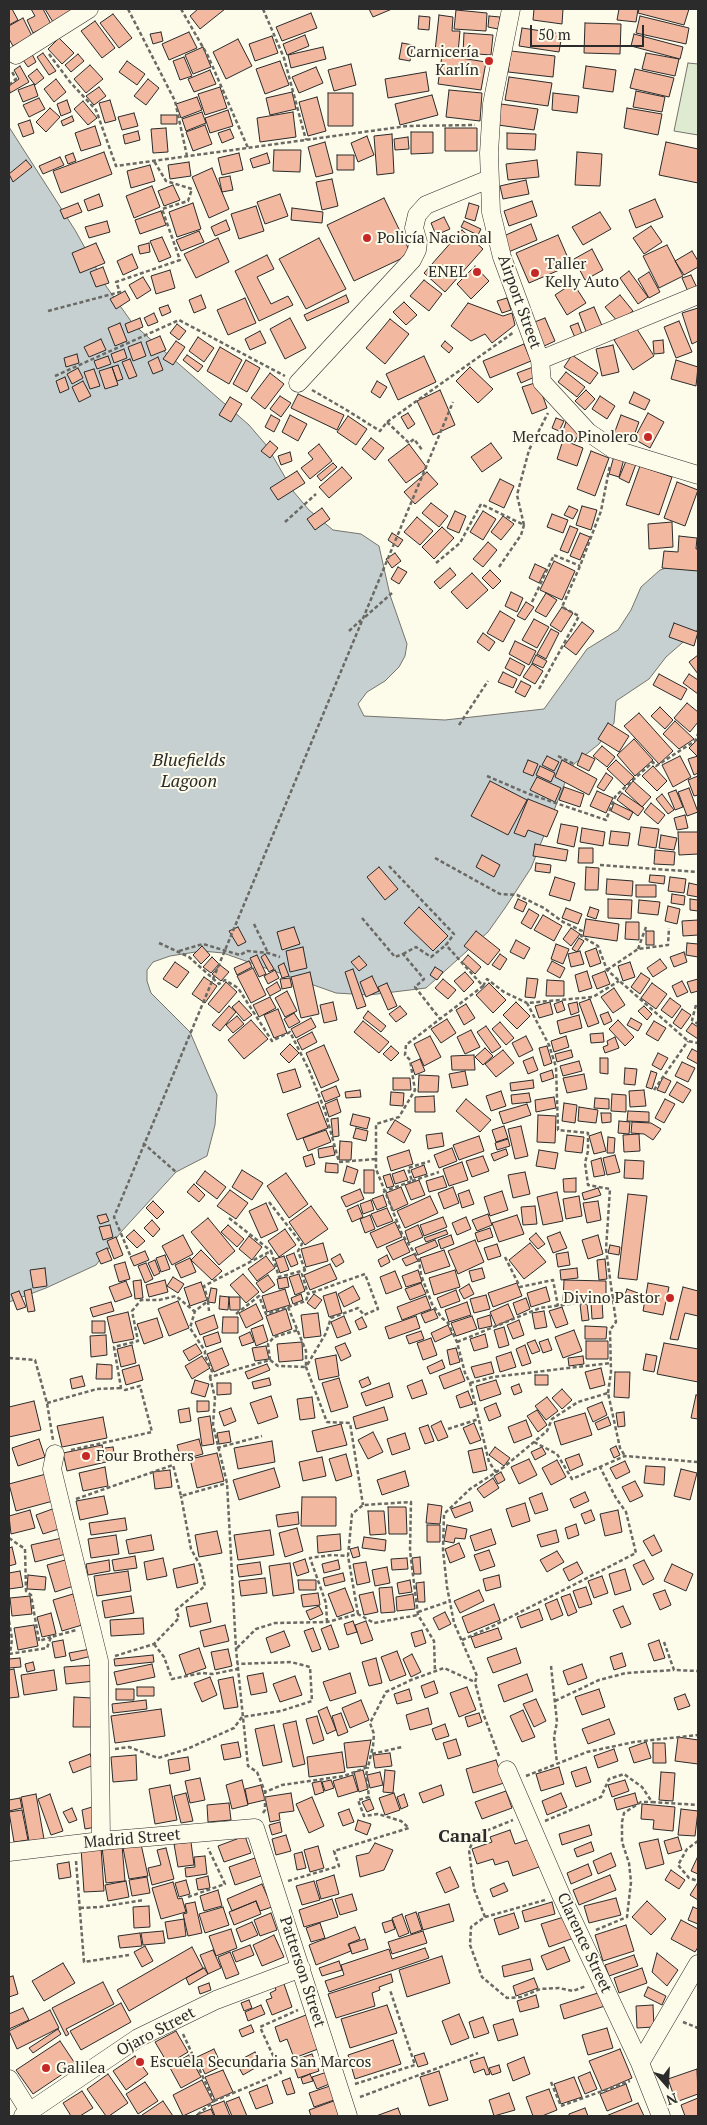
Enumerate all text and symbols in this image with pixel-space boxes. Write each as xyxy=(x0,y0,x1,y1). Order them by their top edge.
scale bar xyxy=(532,15,646,47)
text: 50 m xyxy=(538,24,571,44)
place label: Carnicería Karlín xyxy=(406,42,479,80)
marker: Carnicería Karlín xyxy=(483,55,495,67)
place label: Policía Nacional xyxy=(377,228,492,248)
marker: Policía Nacional xyxy=(361,232,373,244)
street label: Airport Street xyxy=(493,252,545,352)
place label: Taller Kelly Auto xyxy=(545,254,619,292)
place label: ENEL xyxy=(428,262,467,282)
marker: ENEL xyxy=(471,266,483,278)
marker: Taller Kelly Auto xyxy=(529,267,541,279)
place label: Mercado Pinolero xyxy=(512,427,638,447)
marker: Mercado Pinolero xyxy=(642,431,654,443)
water label: Bluefields Lagoon xyxy=(152,750,226,792)
place label: Divino Pastor xyxy=(563,1288,660,1308)
marker: Divino Pastor xyxy=(664,1292,676,1304)
place label: Four Brothers xyxy=(96,1446,194,1466)
marker: Four Brothers xyxy=(80,1450,92,1462)
street label: Madrid Street xyxy=(83,1825,181,1853)
district label: Canal xyxy=(438,1826,488,1848)
street label: Clarence Street xyxy=(552,1890,616,1996)
street label: Patterson Street xyxy=(275,1914,329,2030)
street label: Ojaro Street xyxy=(113,2003,199,2061)
place label: Escuela Secundaria San Marcos xyxy=(150,2052,371,2072)
marker: Escuela Secundaria San Marcos xyxy=(134,2056,146,2068)
place label: Galilea xyxy=(56,2058,106,2078)
north arrow xyxy=(642,2060,692,2110)
marker: Galilea xyxy=(40,2062,52,2074)
text: N xyxy=(664,2089,680,2110)

